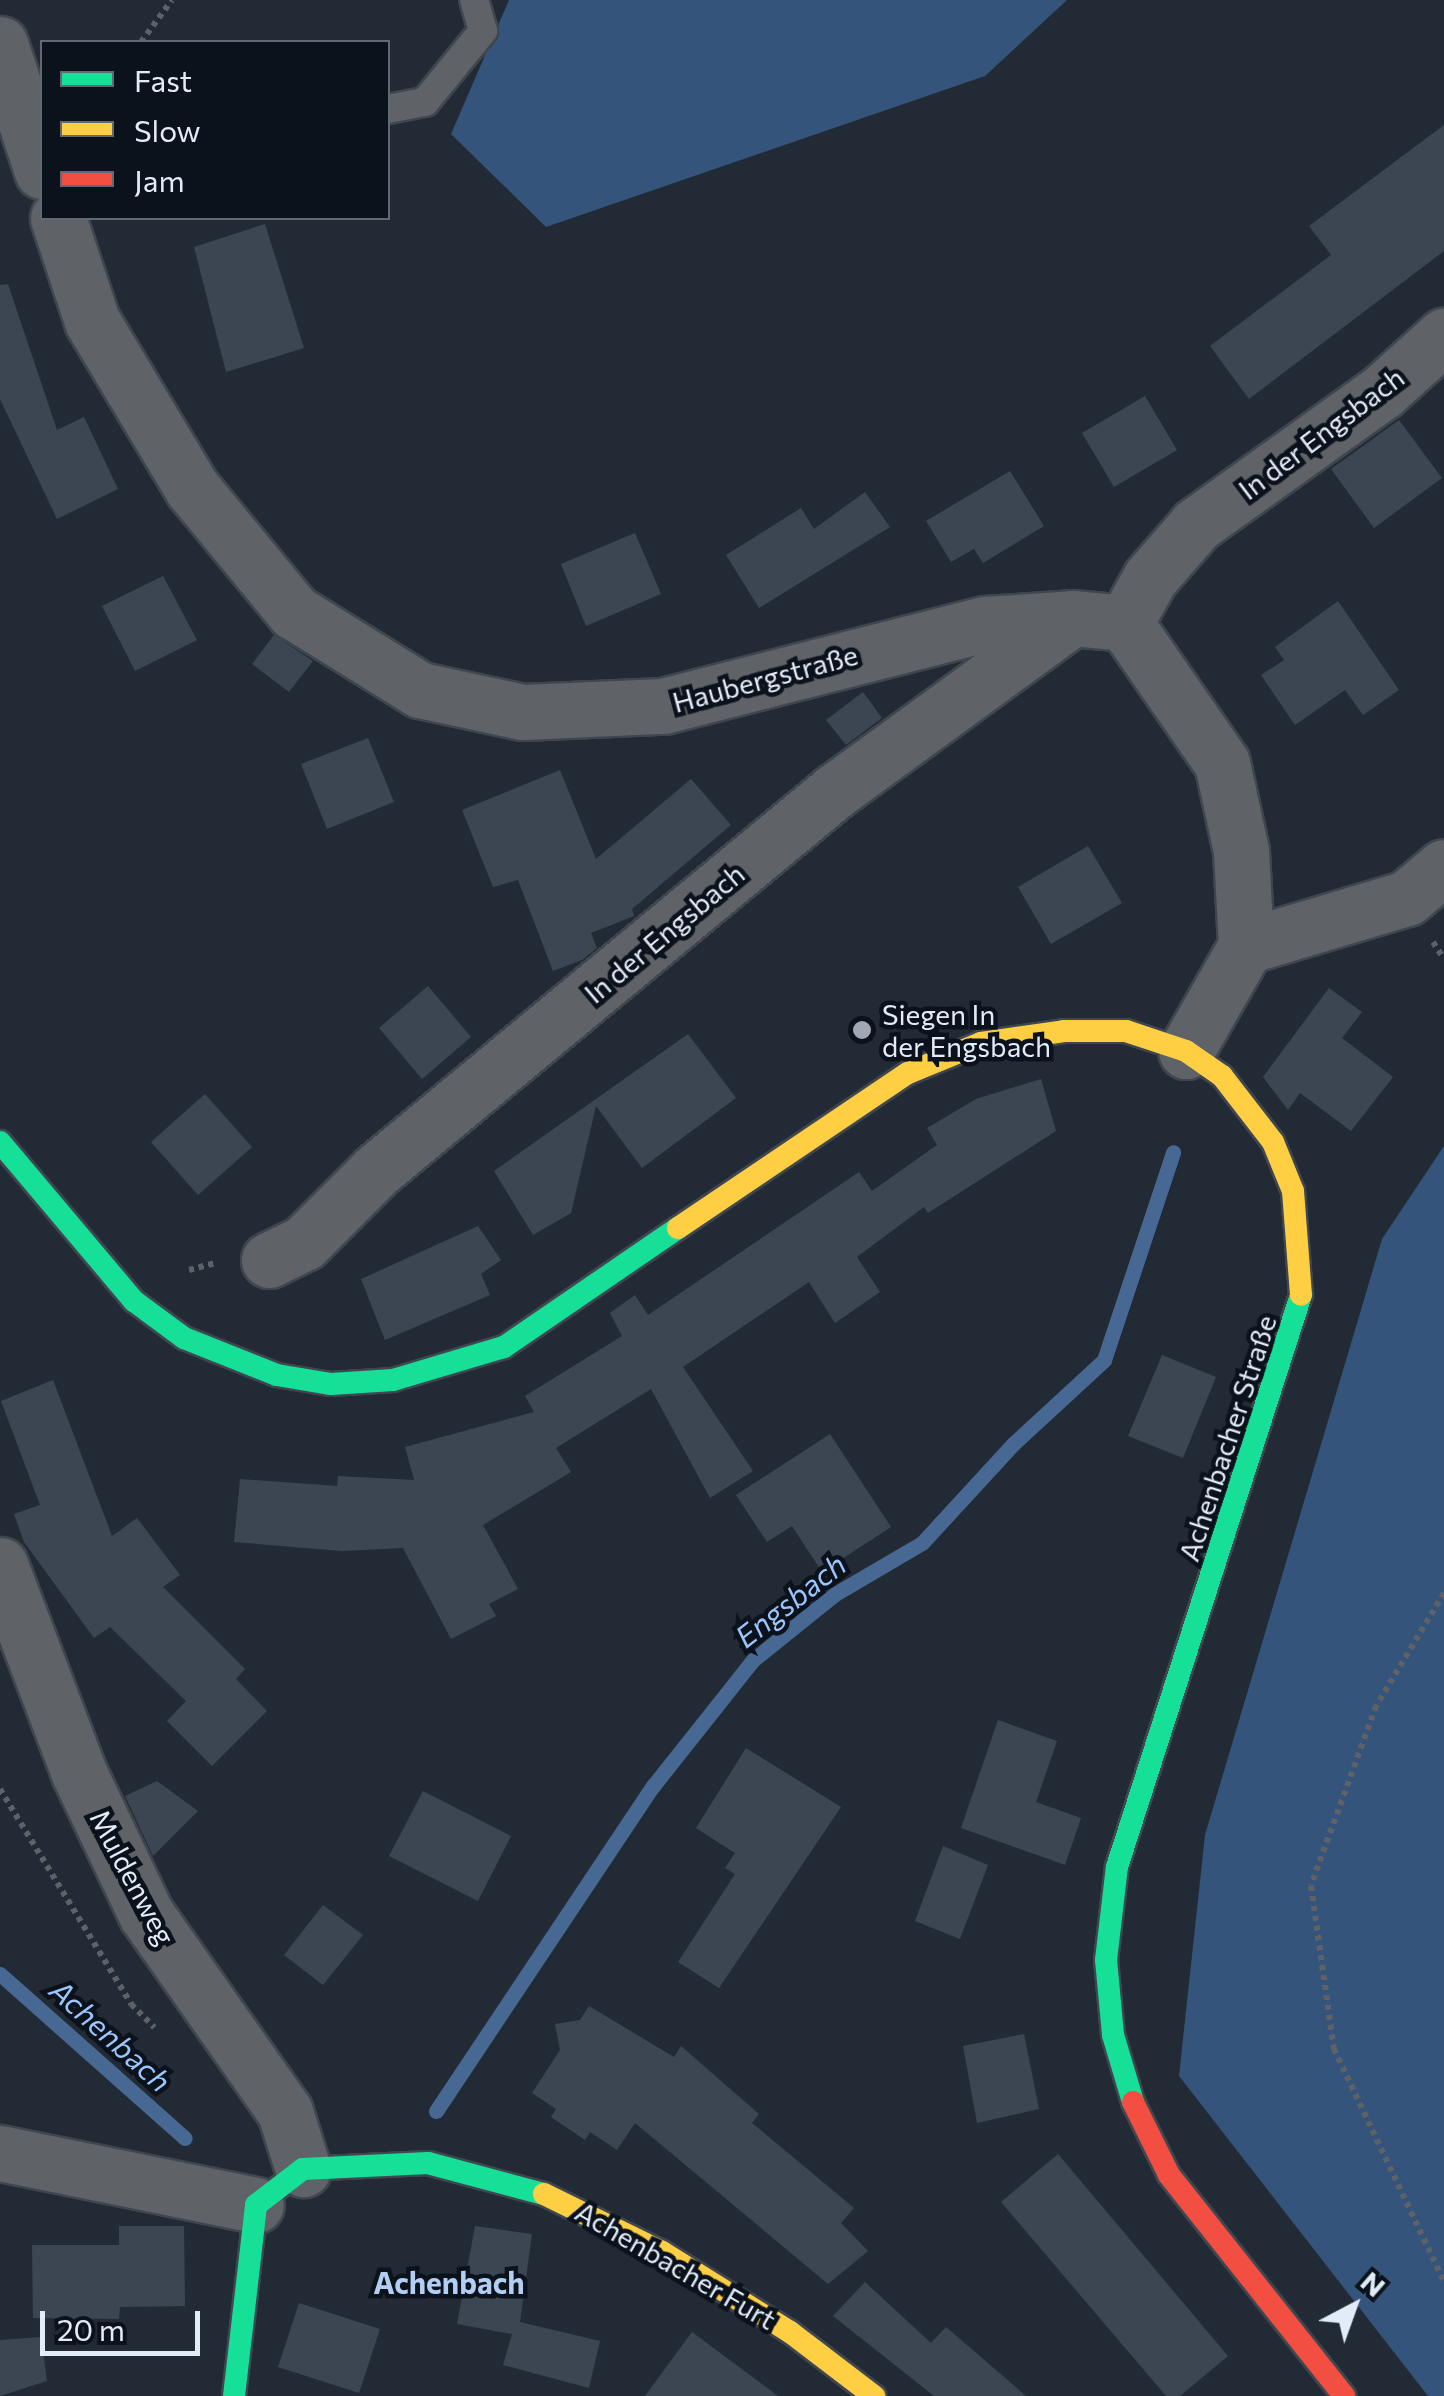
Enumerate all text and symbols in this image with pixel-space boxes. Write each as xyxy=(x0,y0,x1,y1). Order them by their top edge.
legend xyxy=(40,40,390,220)
text: Fast xyxy=(134,61,192,98)
text: Slow xyxy=(134,111,201,148)
text: Jam xyxy=(134,161,185,198)
street label: In der Engsbach xyxy=(1232,360,1410,506)
street label: Haubergstraße xyxy=(669,637,861,719)
street label: In der Engsbach xyxy=(577,856,751,1010)
place label: Siegen In der Engsbach xyxy=(882,997,1051,1063)
marker: Siegen In der Engsbach xyxy=(851,1019,873,1041)
street label: Achenbacher Straße xyxy=(1171,1311,1283,1565)
water label: Engsbach xyxy=(728,1546,852,1654)
street label: Muldenweg xyxy=(83,1804,183,1950)
water label: Achenbach xyxy=(43,1971,179,2099)
street label: Achenbacher Furt xyxy=(570,2194,782,2336)
north arrow xyxy=(1304,2256,1404,2356)
district label: Achenbach xyxy=(373,2264,525,2300)
text: N xyxy=(1355,2264,1393,2303)
scale bar xyxy=(45,2291,205,2353)
text: 20 m xyxy=(57,2310,125,2347)

